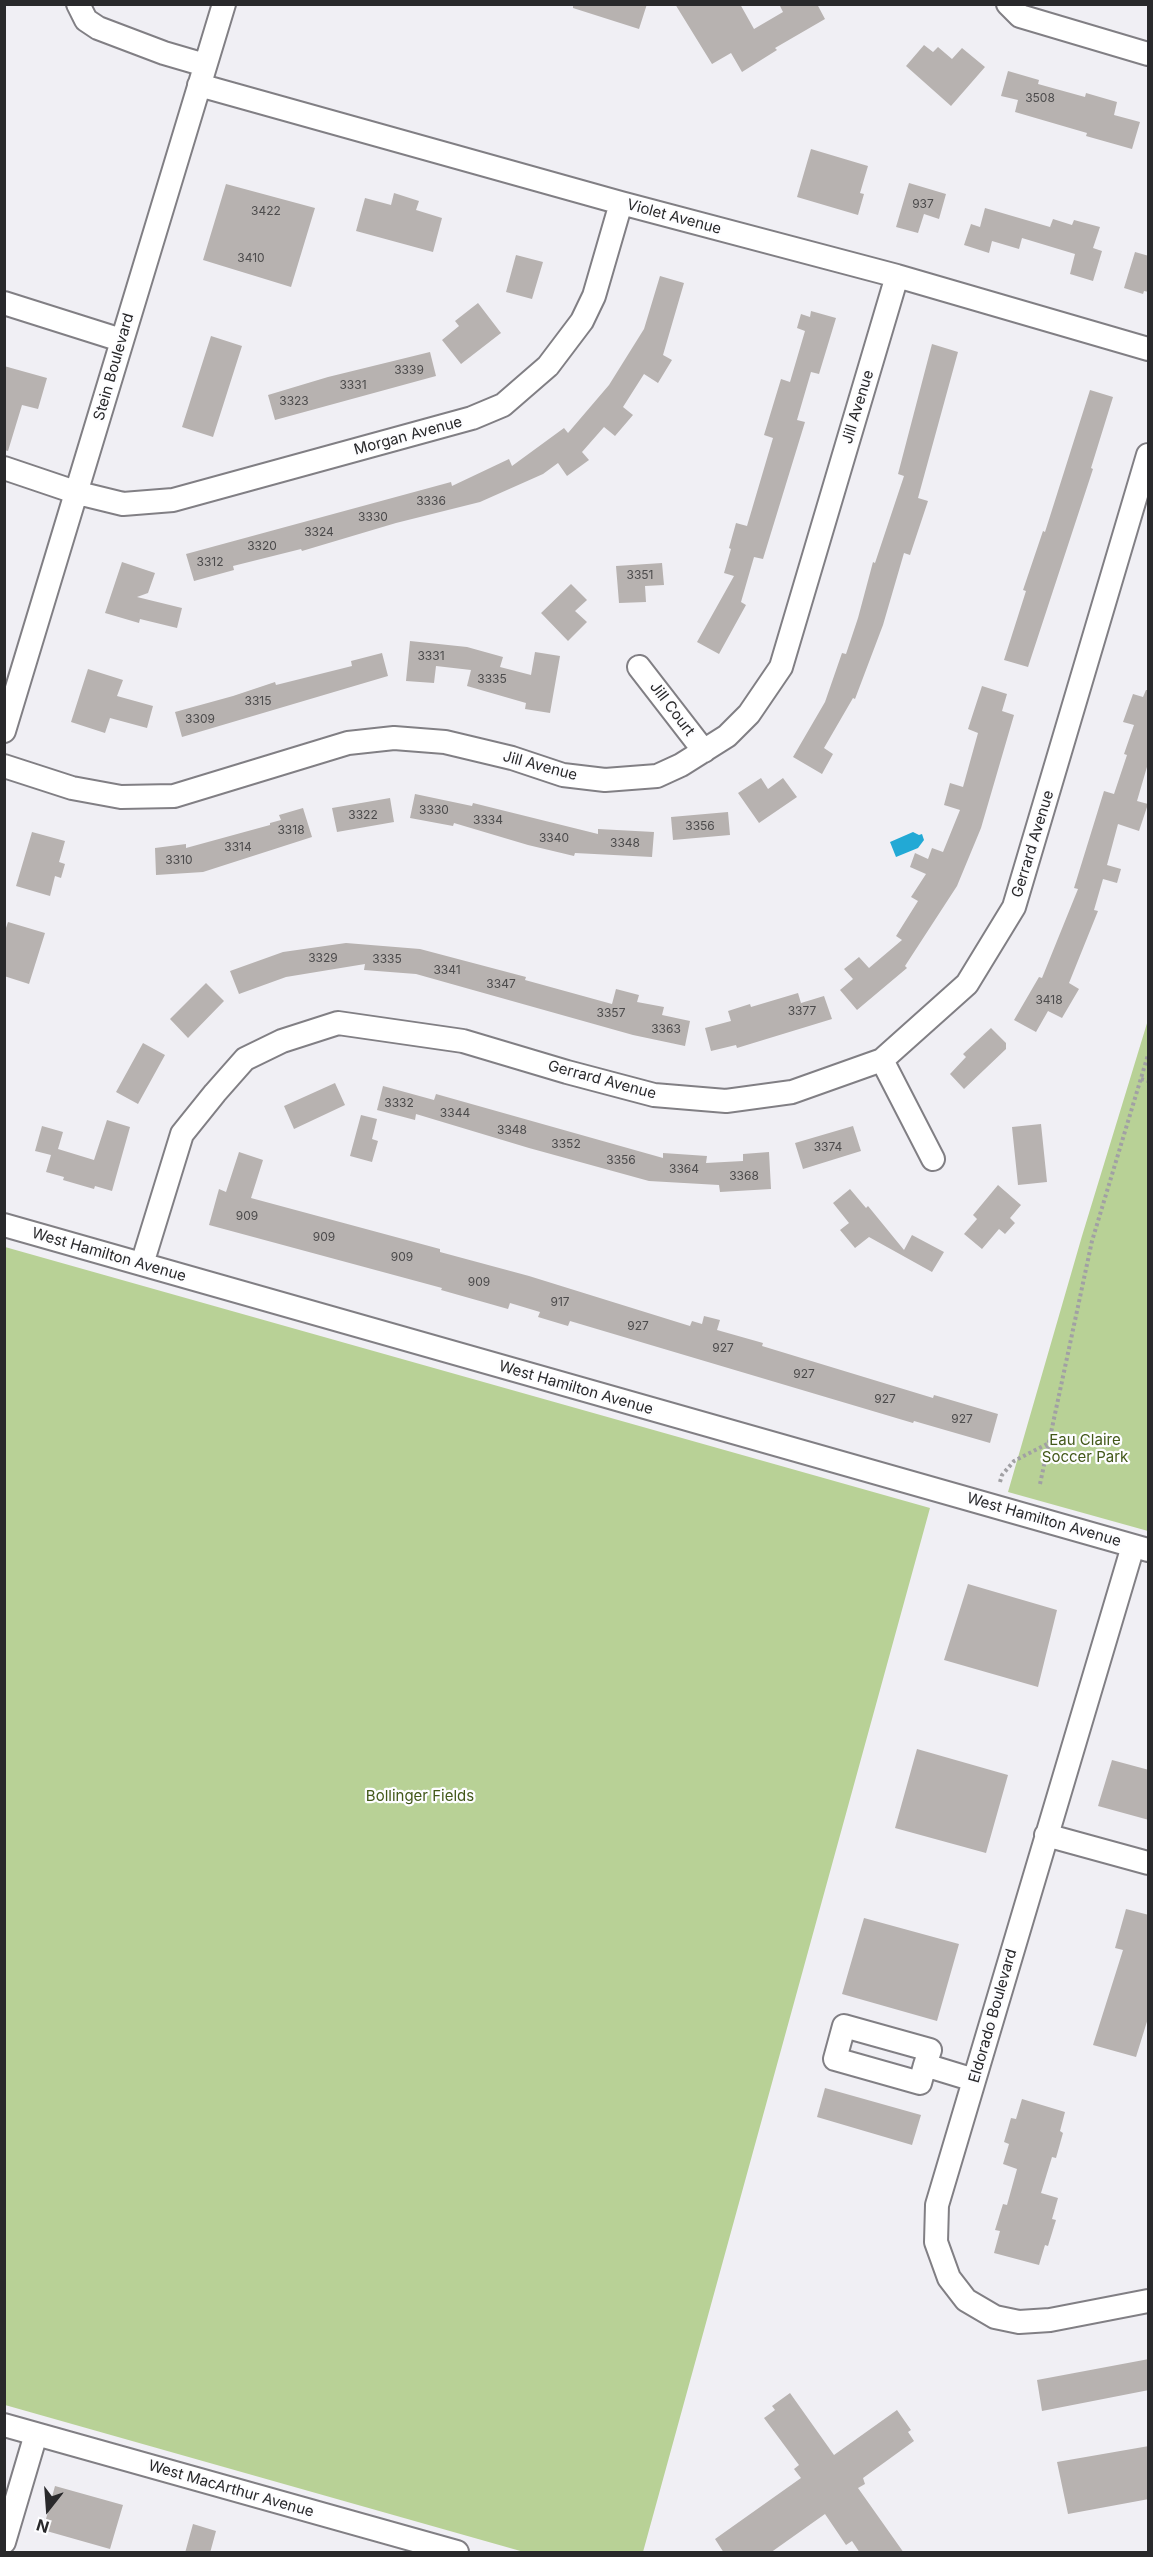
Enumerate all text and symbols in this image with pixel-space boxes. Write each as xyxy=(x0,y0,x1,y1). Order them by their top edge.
house number: 3508 xyxy=(1025,91,1055,105)
street label: Violet Avenue xyxy=(625,196,723,238)
house number: 937 xyxy=(912,197,934,211)
house number: 3422 xyxy=(251,204,281,218)
house number: 3410 xyxy=(237,251,265,265)
street label: Stein Boulevard xyxy=(90,311,138,423)
house number: 3339 xyxy=(394,363,424,377)
street label: Jill Avenue xyxy=(838,368,878,446)
house number: 3331 xyxy=(339,378,367,392)
house number: 3323 xyxy=(279,394,309,408)
street label: Morgan Avenue xyxy=(352,413,464,459)
house number: 3336 xyxy=(416,494,446,508)
house number: 3330 xyxy=(358,510,388,524)
house number: 3324 xyxy=(304,525,334,539)
house number: 3320 xyxy=(247,539,277,553)
house number: 3312 xyxy=(196,555,224,569)
house number: 3351 xyxy=(626,568,654,582)
house number: 3331 xyxy=(417,649,445,663)
house number: 3335 xyxy=(477,672,507,686)
street label: Jill Court xyxy=(646,678,698,740)
house number: 3315 xyxy=(244,694,272,708)
house number: 3309 xyxy=(185,712,215,726)
street label: Jill Avenue xyxy=(501,747,579,785)
street label: Gerrard Avenue xyxy=(1008,788,1058,900)
house number: 3330 xyxy=(419,803,449,817)
house number: 3322 xyxy=(348,808,378,822)
house number: 3334 xyxy=(473,813,503,827)
house number: 3356 xyxy=(685,819,715,833)
house number: 3318 xyxy=(277,823,305,837)
house number: 3340 xyxy=(539,831,569,845)
house number: 3348 xyxy=(610,836,640,850)
house number: 3314 xyxy=(224,840,252,854)
house number: 3310 xyxy=(165,853,193,867)
house number: 3329 xyxy=(308,951,338,965)
house number: 3335 xyxy=(372,952,402,966)
house number: 3341 xyxy=(433,963,461,977)
house number: 3347 xyxy=(486,977,516,991)
house number: 3418 xyxy=(1035,993,1063,1007)
house number: 3377 xyxy=(788,1004,816,1018)
house number: 3357 xyxy=(597,1006,625,1020)
house number: 3363 xyxy=(651,1022,681,1036)
street label: Gerrard Avenue xyxy=(546,1057,658,1103)
house number: 3332 xyxy=(384,1096,414,1110)
house number: 3344 xyxy=(440,1106,470,1120)
house number: 3348 xyxy=(497,1123,527,1137)
house number: 3352 xyxy=(551,1137,581,1151)
house number: 3374 xyxy=(814,1140,842,1154)
house number: 3356 xyxy=(606,1153,636,1167)
house number: 3364 xyxy=(669,1162,699,1176)
house number: 3368 xyxy=(729,1169,759,1183)
house number: 909 xyxy=(236,1209,258,1223)
street label: West Hamilton Avenue xyxy=(30,1224,188,1286)
house number: 909 xyxy=(313,1230,335,1244)
house number: 909 xyxy=(391,1250,413,1264)
house number: 909 xyxy=(468,1275,490,1289)
house number: 917 xyxy=(550,1295,570,1309)
house number: 927 xyxy=(627,1319,649,1333)
house number: 927 xyxy=(712,1341,734,1355)
street label: West Hamilton Avenue xyxy=(497,1357,655,1419)
house number: 927 xyxy=(793,1367,815,1381)
house number: 927 xyxy=(874,1392,896,1406)
house number: 927 xyxy=(951,1412,973,1426)
park label: Eau Claire Soccer Park xyxy=(1042,1431,1128,1466)
street label: West Hamilton Avenue xyxy=(965,1489,1123,1551)
park label: Bollinger Fields xyxy=(366,1787,474,1805)
street label: Eldorado Boulevard xyxy=(965,1947,1021,2085)
street label: West MacArthur Avenue xyxy=(146,2457,316,2521)
north arrow xyxy=(18,2479,78,2539)
text: N xyxy=(34,2515,52,2538)

